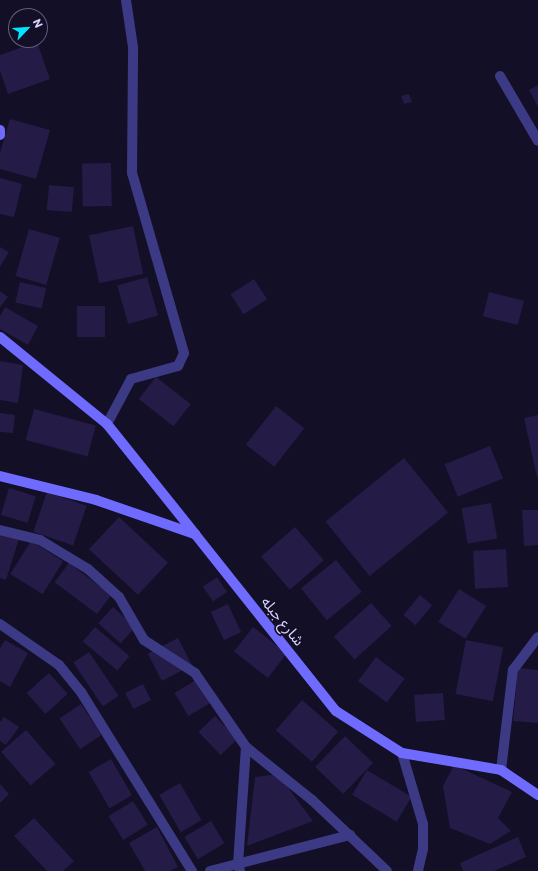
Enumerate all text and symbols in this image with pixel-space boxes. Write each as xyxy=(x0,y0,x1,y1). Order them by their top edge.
north arrow xyxy=(8,8,48,48)
text: N xyxy=(31,17,46,30)
street label: شارع جبله xyxy=(258,593,308,649)

